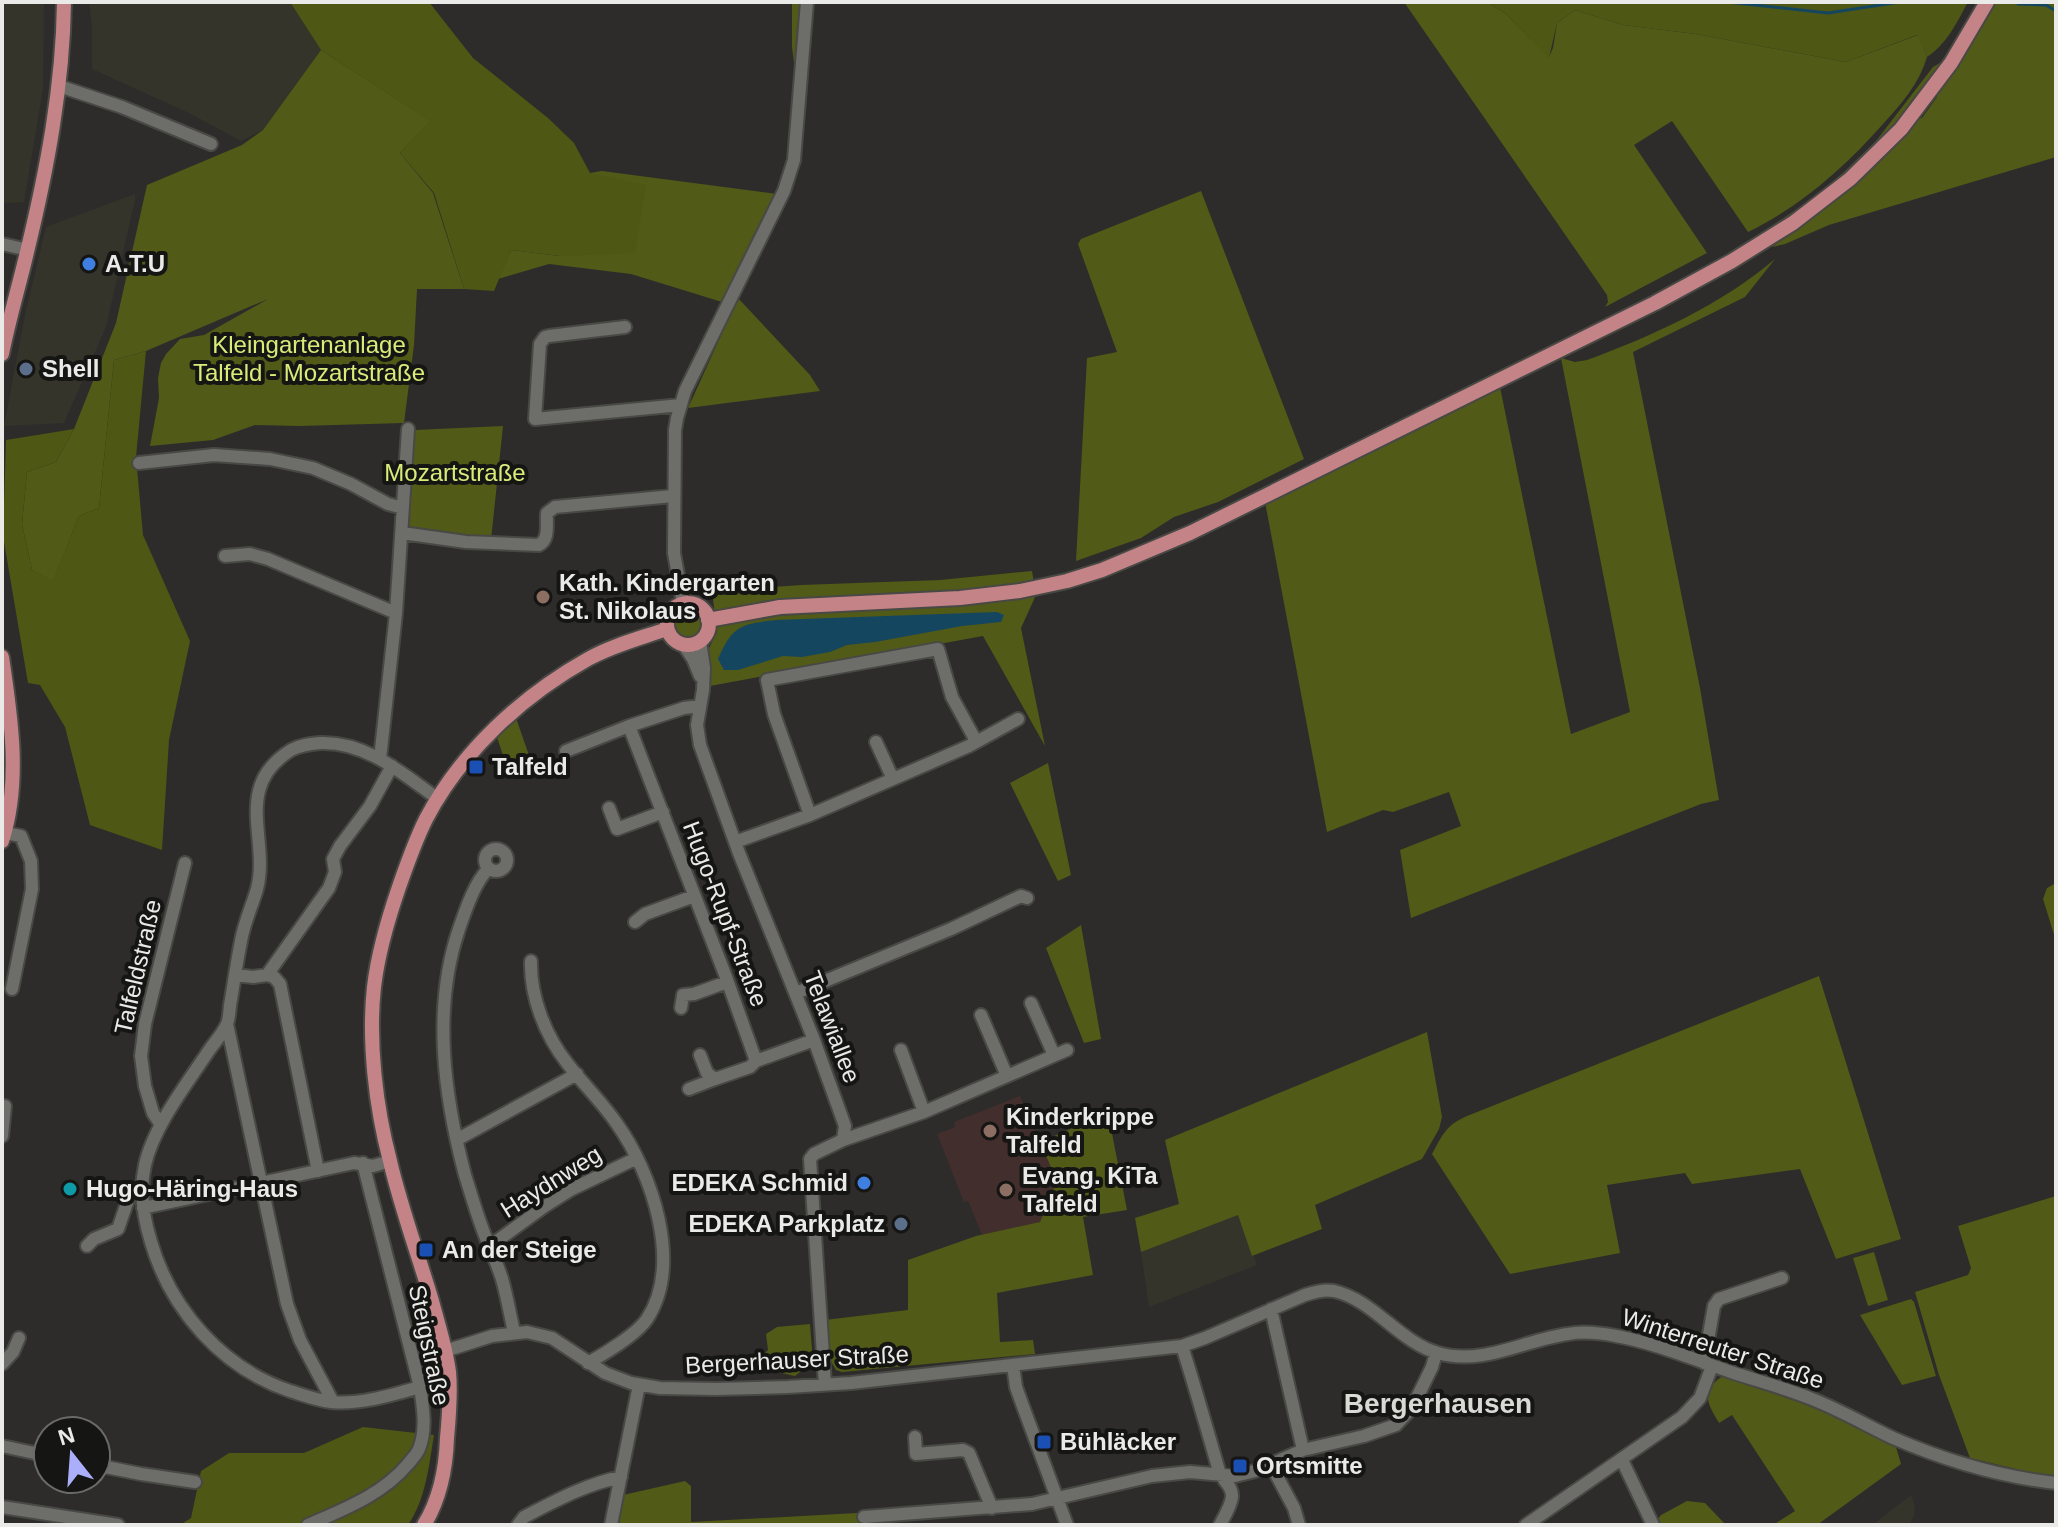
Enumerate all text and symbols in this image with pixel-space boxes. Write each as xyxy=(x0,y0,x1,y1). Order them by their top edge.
place label: A.T.U xyxy=(105,250,165,277)
marker: A.T.U xyxy=(80,255,98,273)
park label: Kleingartenanlage Talfeld - Mozartstraße xyxy=(193,331,425,386)
place label: Shell xyxy=(42,355,99,382)
marker: Shell xyxy=(17,360,35,378)
park label: Mozartstraße xyxy=(384,459,526,486)
place label: Kath. Kindergarten St. Nikolaus xyxy=(559,569,775,624)
marker: Kath. Kindergarten St. Nikolaus xyxy=(534,588,552,606)
place label: Talfeld xyxy=(492,753,568,780)
marker: Talfeld xyxy=(467,758,485,776)
street label: Hugo-Rupf-Straße xyxy=(678,817,773,1010)
street label: Talfeldstraße xyxy=(109,897,166,1037)
street label: Telawiallee xyxy=(799,967,866,1086)
place label: Kinderkrippe Talfeld xyxy=(1006,1103,1154,1158)
marker: Kinderkrippe Talfeld xyxy=(981,1122,999,1140)
street label: Haydnweg xyxy=(495,1140,606,1223)
place label: Evang. KiTa Talfeld xyxy=(1022,1162,1158,1217)
place label: EDEKA Schmid xyxy=(672,1169,848,1196)
marker: EDEKA Schmid xyxy=(855,1174,873,1192)
place label: Hugo-Häring-Haus xyxy=(86,1175,298,1202)
marker: Hugo-Häring-Haus xyxy=(61,1180,79,1198)
marker: Evang. KiTa Talfeld xyxy=(997,1181,1015,1199)
place label: EDEKA Parkplatz xyxy=(689,1210,885,1237)
marker: EDEKA Parkplatz xyxy=(892,1215,910,1233)
place label: An der Steige xyxy=(442,1236,597,1263)
marker: An der Steige xyxy=(417,1241,435,1259)
street label: Steigstraße xyxy=(404,1282,455,1408)
street label: Winterreuter Straße xyxy=(1619,1303,1828,1394)
street label: Bergerhauser Straße xyxy=(684,1340,910,1379)
district label: Bergerhausen xyxy=(1344,1388,1532,1419)
north arrow xyxy=(32,1415,112,1495)
text: N xyxy=(55,1422,78,1451)
place label: Bühläcker xyxy=(1060,1428,1176,1455)
marker: Bühläcker xyxy=(1035,1433,1053,1451)
place label: Ortsmitte xyxy=(1256,1452,1363,1479)
marker: Ortsmitte xyxy=(1231,1457,1249,1475)

